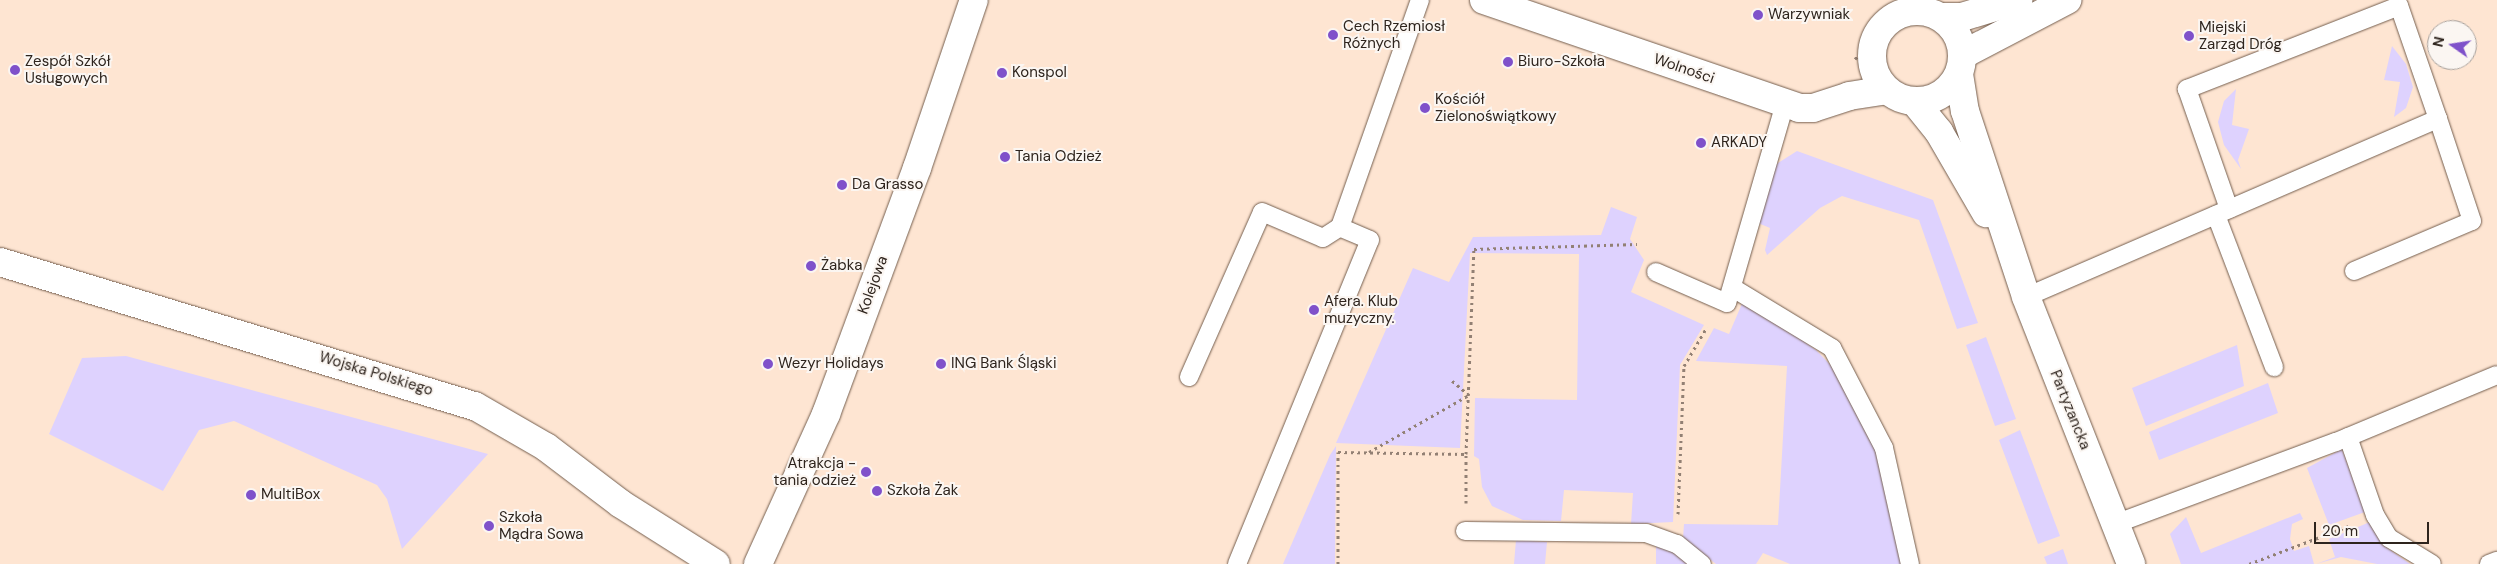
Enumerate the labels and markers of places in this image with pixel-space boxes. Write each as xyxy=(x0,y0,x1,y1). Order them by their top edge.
place label: Warzywniak xyxy=(1768,6,1850,24)
marker: Warzywniak xyxy=(1752,9,1764,21)
place label: Cech Rzemiosł Różnych xyxy=(1343,17,1445,52)
place label: Miejski Zarząd Dróg xyxy=(2199,18,2282,53)
marker: Cech Rzemiosł Różnych xyxy=(1327,29,1339,41)
marker: Miejski Zarząd Dróg xyxy=(2183,30,2195,42)
place label: Zespół Szkół Usługowych xyxy=(25,52,110,87)
place label: Biuro-Szkoła xyxy=(1518,53,1605,71)
marker: Biuro-Szkoła xyxy=(1502,56,1514,68)
marker: Zespół Szkół Usługowych xyxy=(9,64,21,76)
place label: Konspol xyxy=(1012,64,1067,82)
marker: Konspol xyxy=(996,67,1008,79)
place label: Kościół Zielonoświątkowy xyxy=(1435,90,1557,125)
marker: Kościół Zielonoświątkowy xyxy=(1419,102,1431,114)
place label: ARKADY xyxy=(1711,134,1767,152)
marker: ARKADY xyxy=(1695,137,1707,149)
place label: Tania Odzież xyxy=(1015,148,1102,166)
marker: Tania Odzież xyxy=(999,151,1011,163)
place label: Da Grasso xyxy=(852,176,924,194)
marker: Da Grasso xyxy=(836,179,848,191)
place label: Żabka xyxy=(821,257,862,275)
marker: Żabka xyxy=(805,260,817,272)
place label: Afera. Klub muzyczny. xyxy=(1324,292,1398,327)
marker: Afera. Klub muzyczny. xyxy=(1308,304,1320,316)
place label: Wezyr Holidays xyxy=(778,355,884,373)
place label: ING Bank Śląski xyxy=(951,355,1056,373)
marker: Wezyr Holidays xyxy=(762,358,774,370)
marker: ING Bank Śląski xyxy=(935,358,947,370)
place label: Atrakcja - tania odzież xyxy=(773,454,856,489)
marker: Atrakcja - tania odzież xyxy=(860,466,872,478)
place label: Szkoła Żak xyxy=(887,482,958,500)
marker: Szkoła Żak xyxy=(871,485,883,497)
place label: MultiBox xyxy=(261,486,320,504)
marker: MultiBox xyxy=(245,489,257,501)
place label: Szkoła Mądra Sowa xyxy=(499,508,584,543)
marker: Szkoła Mądra Sowa xyxy=(483,520,495,532)

